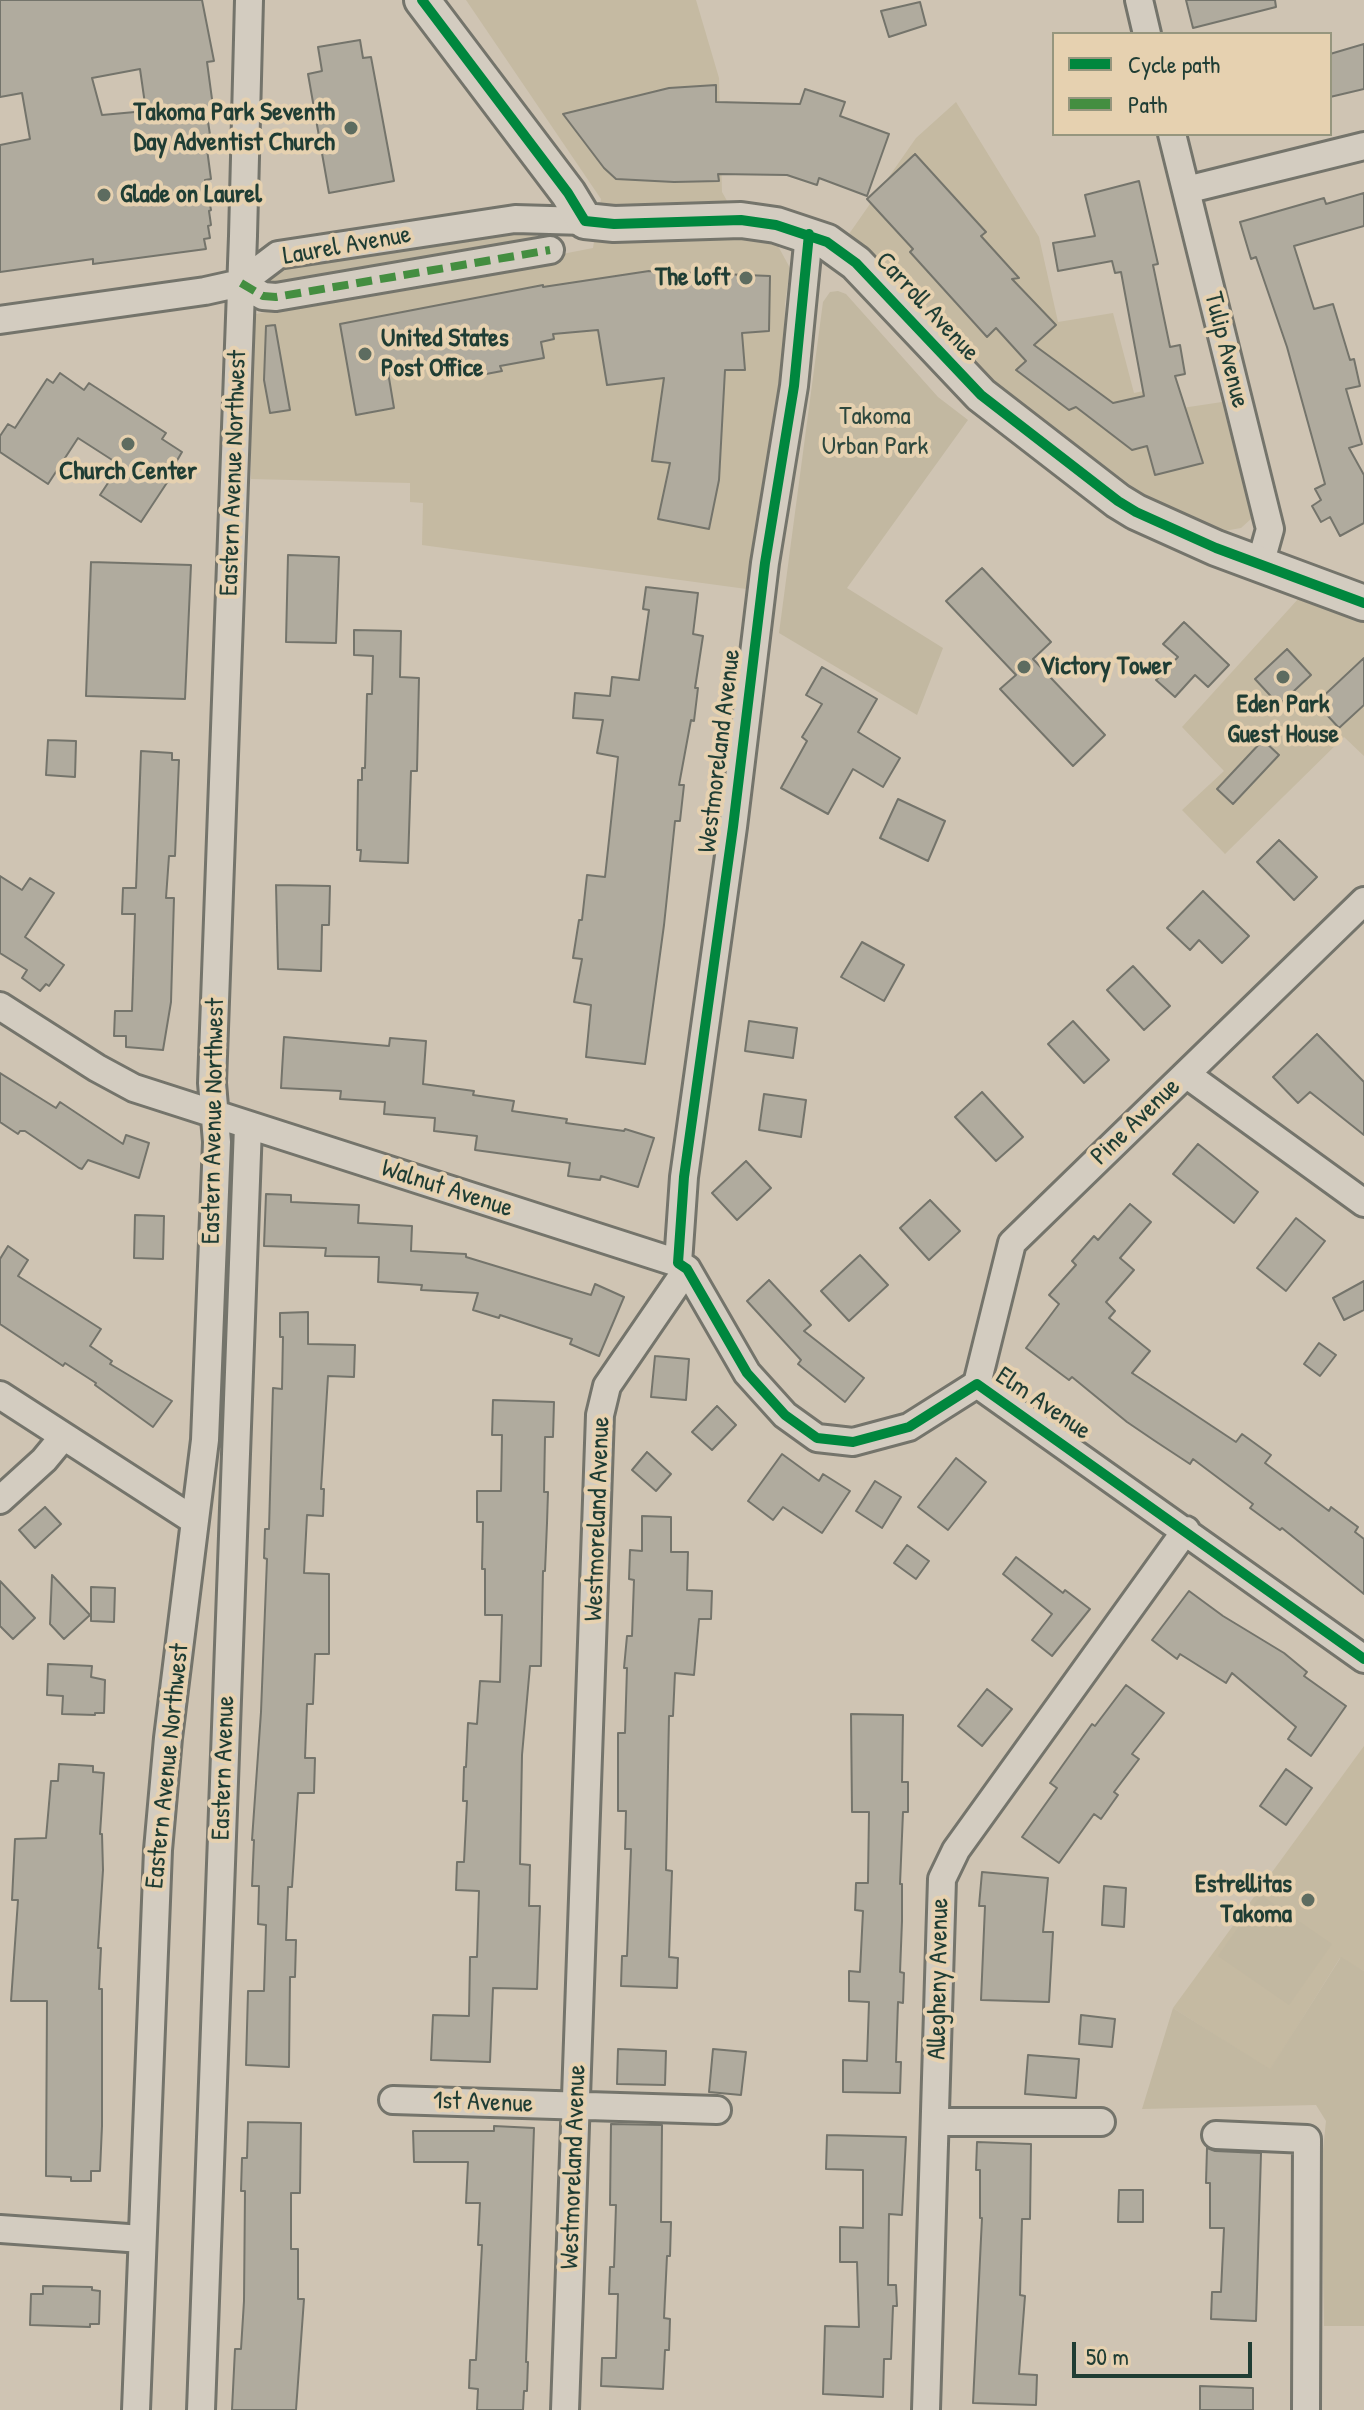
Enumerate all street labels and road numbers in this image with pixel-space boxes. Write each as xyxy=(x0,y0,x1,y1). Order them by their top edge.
street label: Laurel Avenue xyxy=(281,219,413,273)
street label: Carroll Avenue xyxy=(869,246,985,368)
street label: Tulip Avenue xyxy=(1197,289,1255,411)
street label: Eastern Avenue Northwest xyxy=(214,349,254,597)
street label: Westmoreland Avenue xyxy=(692,647,748,855)
street label: Eastern Avenue Northwest xyxy=(196,998,232,1244)
street label: Pine Avenue xyxy=(1085,1072,1187,1172)
street label: Walnut Avenue xyxy=(377,1153,517,1225)
street label: Elm Avenue xyxy=(990,1361,1096,1447)
street label: Westmoreland Avenue xyxy=(579,1416,617,1622)
street label: Eastern Avenue Northwest xyxy=(140,1642,196,1890)
street label: Eastern Avenue xyxy=(206,1695,242,1841)
street label: Allegheny Avenue xyxy=(922,1898,956,2060)
street label: Westmoreland Avenue xyxy=(555,2064,593,2270)
street label: 1st Avenue xyxy=(432,2086,534,2120)

